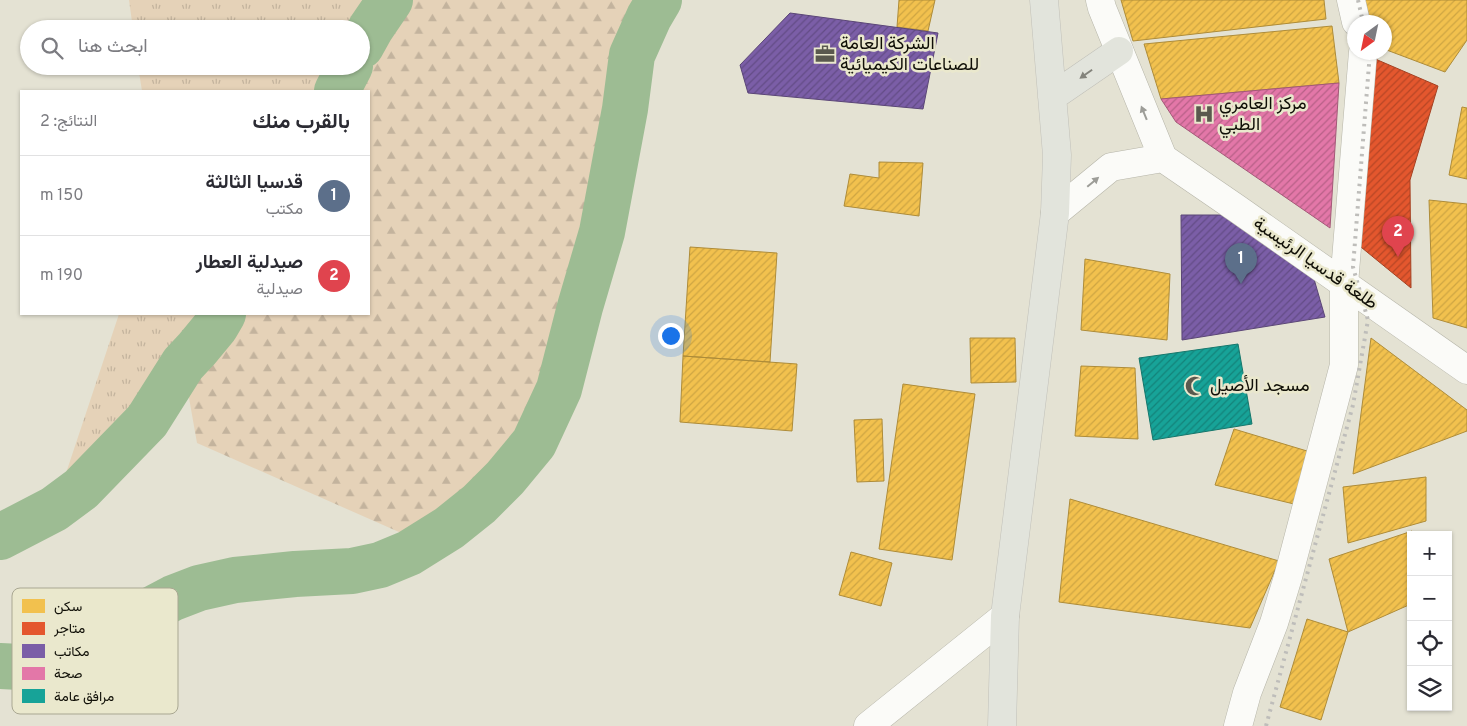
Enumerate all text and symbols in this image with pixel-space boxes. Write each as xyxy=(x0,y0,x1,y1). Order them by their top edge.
north arrow xyxy=(1347,15,1392,60)
search box xyxy=(20,20,370,75)
place label: الشركة العامة للصناعات الكيميائية xyxy=(840,33,979,77)
icon: search xyxy=(38,34,66,62)
text: ابحث هنا xyxy=(78,35,148,59)
office icon: الشركة العامة للصناعات الكيميائية xyxy=(814,43,836,65)
one-way arrow xyxy=(1079,69,1092,79)
place label: مركز العامري الطبي xyxy=(1219,93,1307,139)
hospital icon: مركز العامري الطبي xyxy=(1193,103,1215,125)
one-way arrow xyxy=(1140,105,1148,120)
text: بالقرب منك xyxy=(253,109,350,136)
text: النتائج: 2 xyxy=(40,112,97,132)
text: قدسيا الثالثة xyxy=(206,171,303,195)
one-way arrow xyxy=(1086,177,1099,188)
text: 150 m xyxy=(40,186,83,206)
text: 1 xyxy=(331,186,337,206)
text: مكتب xyxy=(266,200,303,220)
street label: طلعة قدسيا الرئيسية xyxy=(1248,212,1382,316)
pin: 2 xyxy=(1382,216,1414,257)
pin: 1 xyxy=(1225,243,1257,284)
text: صيدلية العطار xyxy=(196,251,303,275)
text: 190 m xyxy=(40,266,83,286)
text: 2 xyxy=(329,266,339,286)
text: صيدلية xyxy=(257,280,303,300)
your location xyxy=(658,323,684,349)
mosque icon: مسجد الأصيل xyxy=(1184,375,1206,397)
place label: مسجد الأصيل xyxy=(1210,375,1310,398)
map controls xyxy=(1407,531,1452,711)
button: + xyxy=(1407,531,1452,576)
button: − xyxy=(1407,576,1452,621)
legend xyxy=(12,588,178,714)
text: سكن xyxy=(54,599,82,616)
text: متاجر xyxy=(53,621,85,638)
button: locate xyxy=(1407,621,1452,666)
text: مكاتب xyxy=(54,644,90,661)
text: صحة xyxy=(54,666,83,683)
button: layers xyxy=(1407,666,1452,711)
text: مرافق عامة xyxy=(54,689,114,706)

